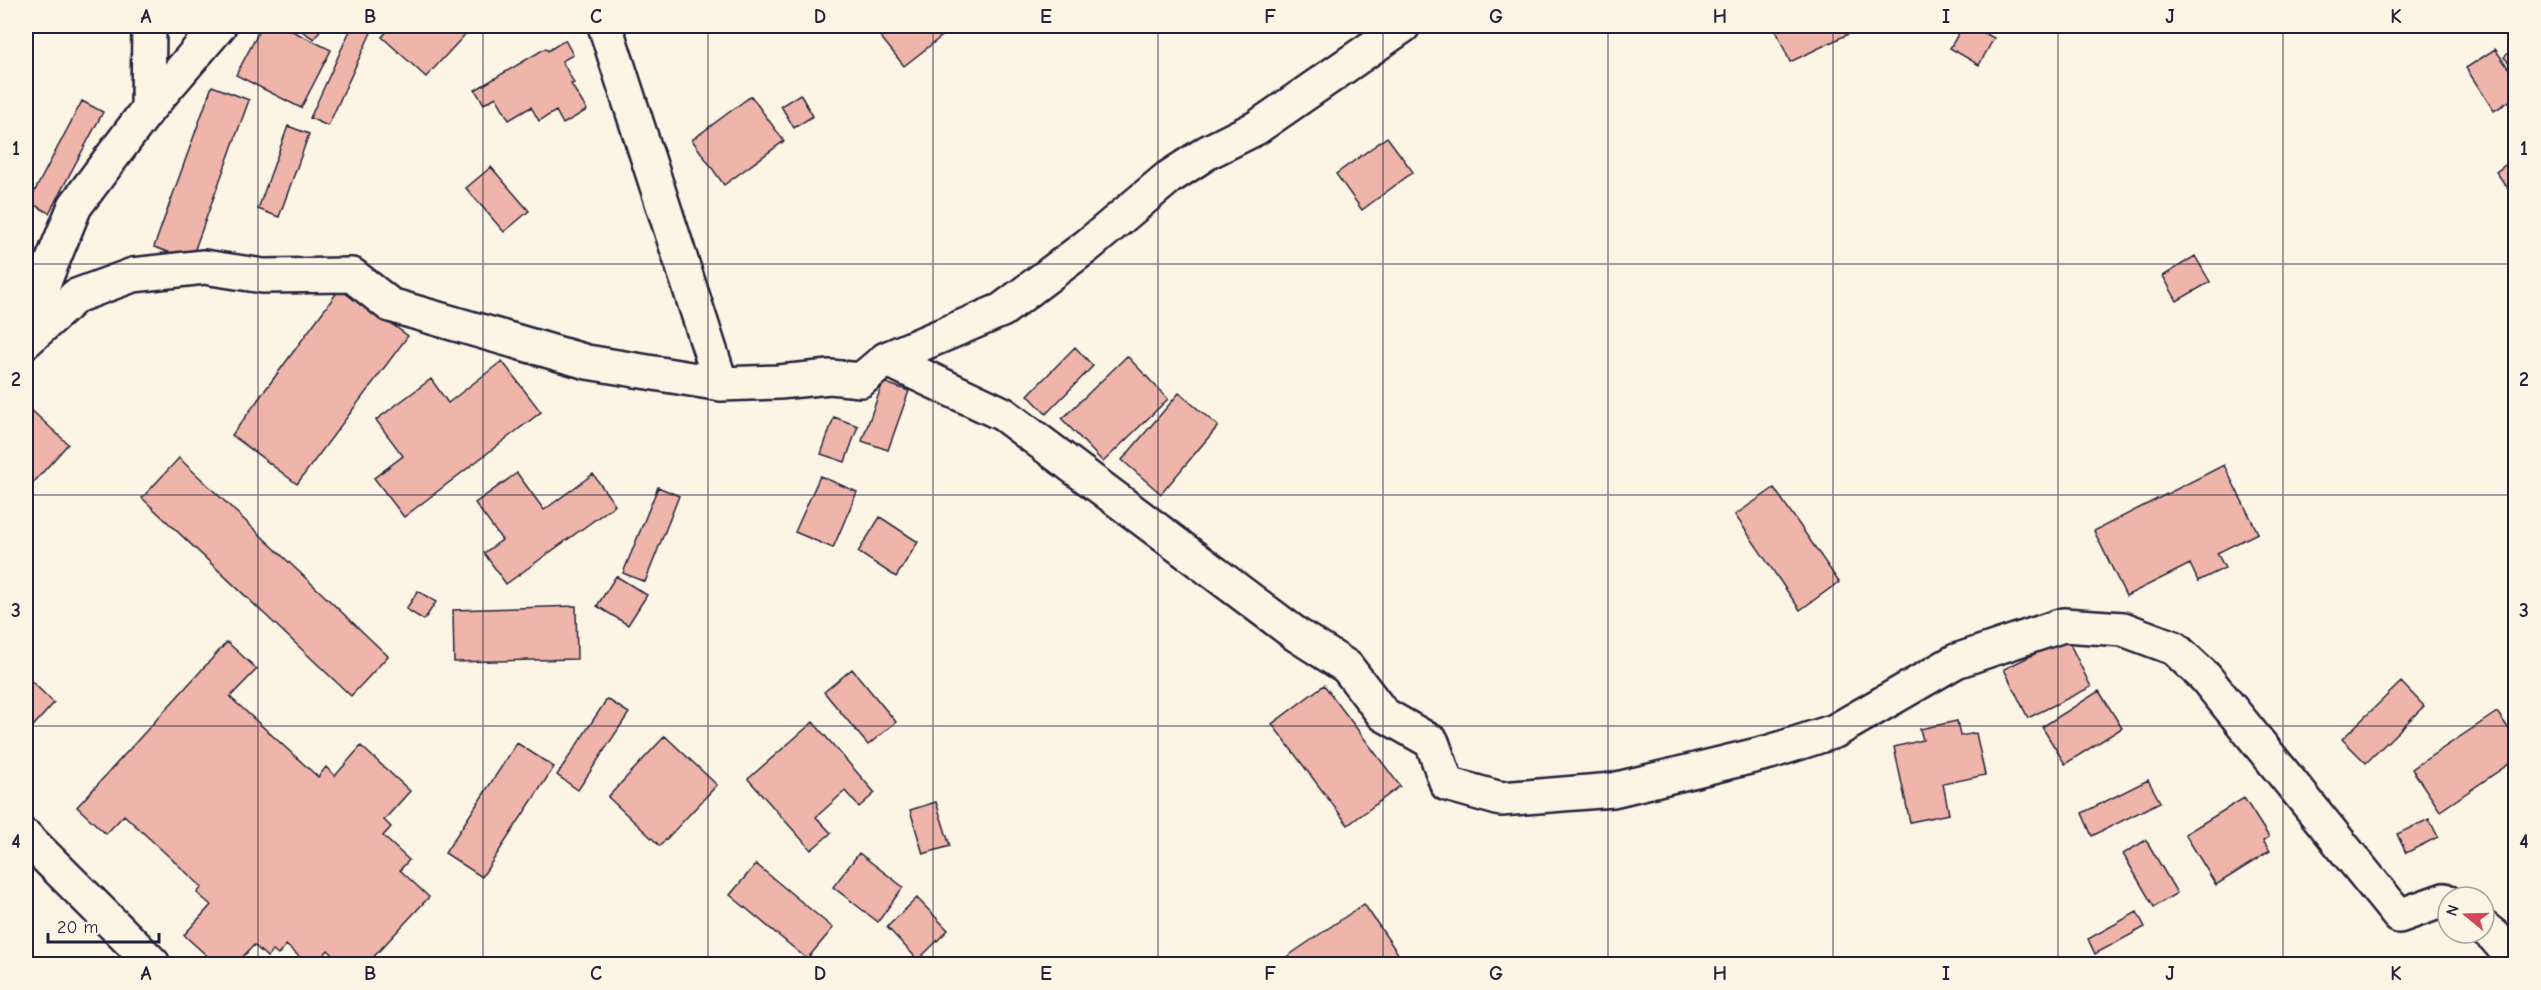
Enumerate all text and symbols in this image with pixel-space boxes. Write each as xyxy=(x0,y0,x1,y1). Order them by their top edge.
text: A xyxy=(140,5,152,28)
text: B xyxy=(364,5,376,28)
text: C xyxy=(590,5,602,28)
text: D xyxy=(814,5,826,28)
text: E xyxy=(1040,5,1052,28)
text: F xyxy=(1264,5,1276,28)
text: G xyxy=(1489,5,1503,28)
text: H xyxy=(1713,5,1727,28)
text: I xyxy=(1942,5,1950,28)
text: J xyxy=(2165,5,2175,28)
text: K xyxy=(2390,5,2402,28)
text: 1 xyxy=(12,137,20,160)
text: 1 xyxy=(2520,137,2528,160)
text: 2 xyxy=(11,368,21,391)
text: 2 xyxy=(2519,368,2529,391)
text: 3 xyxy=(11,599,21,622)
text: 3 xyxy=(2519,599,2529,622)
text: 4 xyxy=(11,830,21,853)
text: 4 xyxy=(2519,830,2529,853)
north arrow xyxy=(2436,885,2496,945)
text: N xyxy=(2443,903,2463,918)
scale bar xyxy=(48,906,159,944)
text: 20 m xyxy=(57,917,98,938)
text: A xyxy=(140,962,152,985)
text: B xyxy=(364,962,376,985)
text: C xyxy=(590,962,602,985)
text: D xyxy=(814,962,826,985)
text: E xyxy=(1040,962,1052,985)
text: F xyxy=(1264,962,1276,985)
text: G xyxy=(1489,962,1503,985)
text: H xyxy=(1713,962,1727,985)
text: I xyxy=(1942,962,1950,985)
text: J xyxy=(2165,962,2175,985)
text: K xyxy=(2390,962,2402,985)

